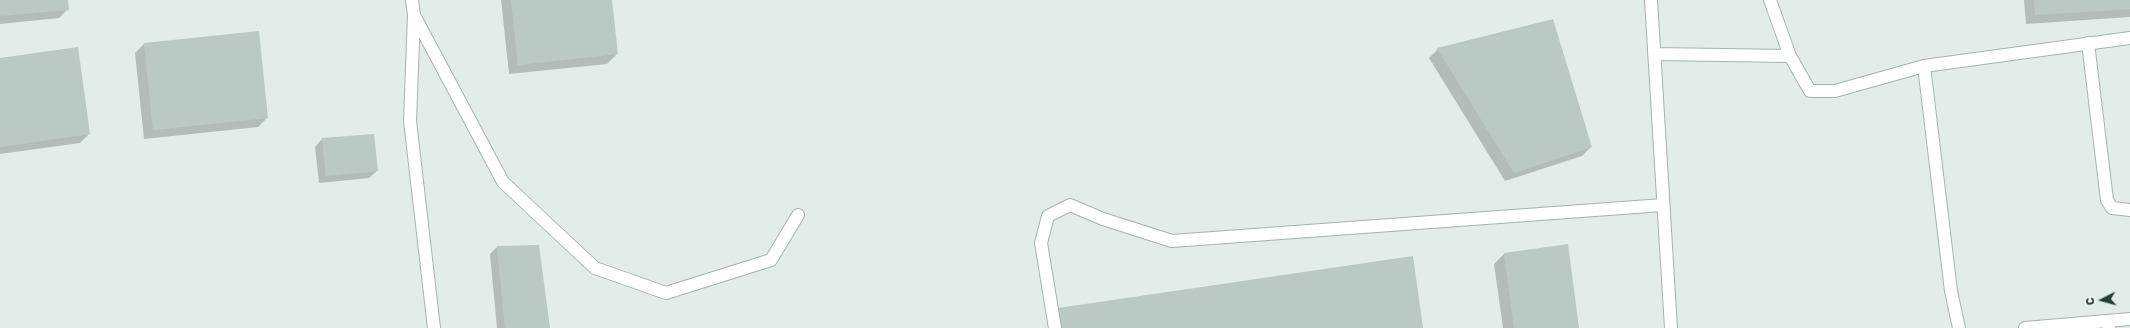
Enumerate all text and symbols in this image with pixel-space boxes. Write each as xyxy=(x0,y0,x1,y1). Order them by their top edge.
north arrow xyxy=(2082,280,2122,320)
text: С xyxy=(2083,297,2096,306)

